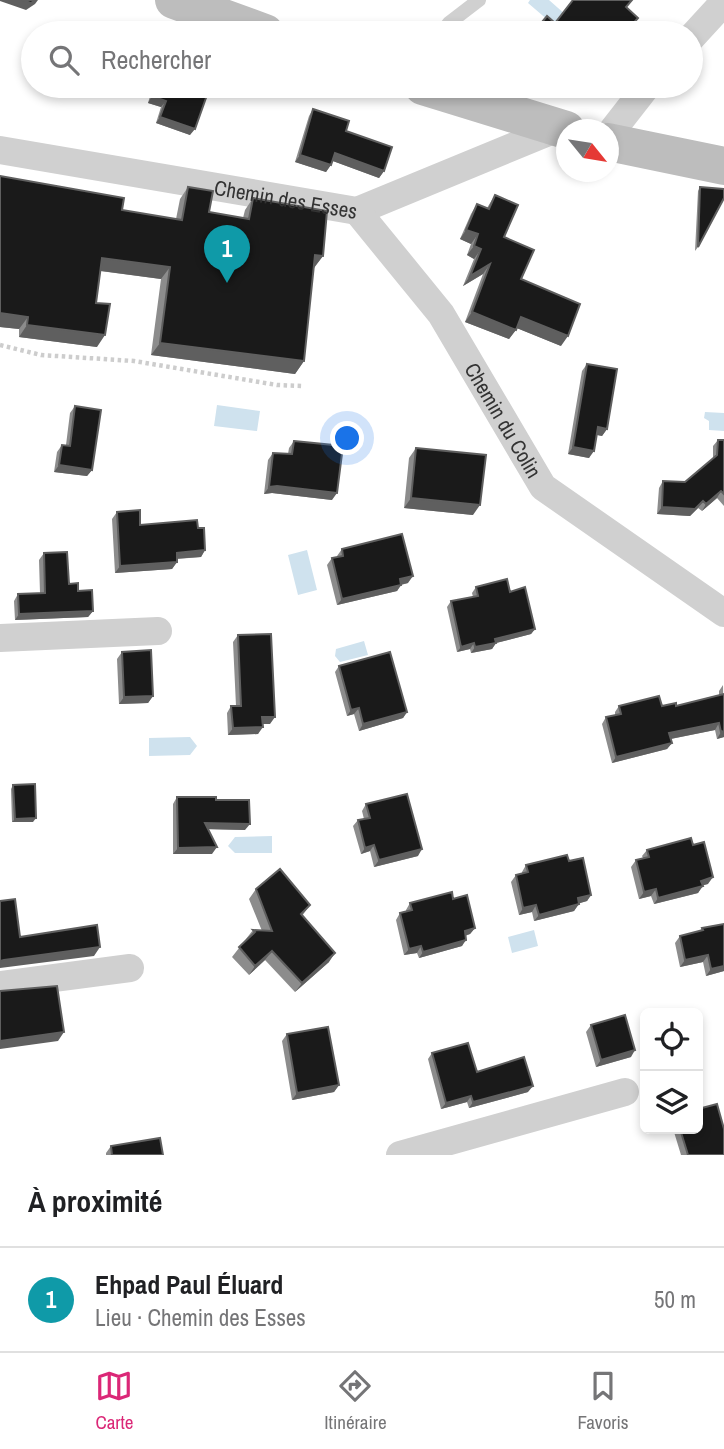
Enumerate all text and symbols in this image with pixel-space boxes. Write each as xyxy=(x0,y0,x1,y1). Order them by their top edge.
search box xyxy=(21,21,703,98)
icon: search xyxy=(45,41,83,79)
text: Rechercher xyxy=(101,42,211,77)
north arrow xyxy=(556,119,619,182)
street label: Chemin des Esses xyxy=(212,172,360,225)
pin: 1 xyxy=(204,225,250,283)
street label: Chemin du Colin xyxy=(458,357,549,483)
your location xyxy=(330,421,364,455)
map controls xyxy=(640,1008,703,1134)
button: locate xyxy=(640,1008,703,1071)
button: layers xyxy=(640,1071,703,1134)
text: À proximité xyxy=(28,1181,162,1221)
text: Ehpad Paul Éluard xyxy=(95,1267,283,1302)
text: 1 xyxy=(46,1284,56,1315)
text: 50 m xyxy=(654,1284,696,1315)
text: Lieu · Chemin des Esses xyxy=(95,1302,306,1333)
tab: Carte xyxy=(95,1367,134,1435)
tab: Itinéraire xyxy=(324,1367,387,1435)
tab: Favoris xyxy=(577,1367,629,1435)

